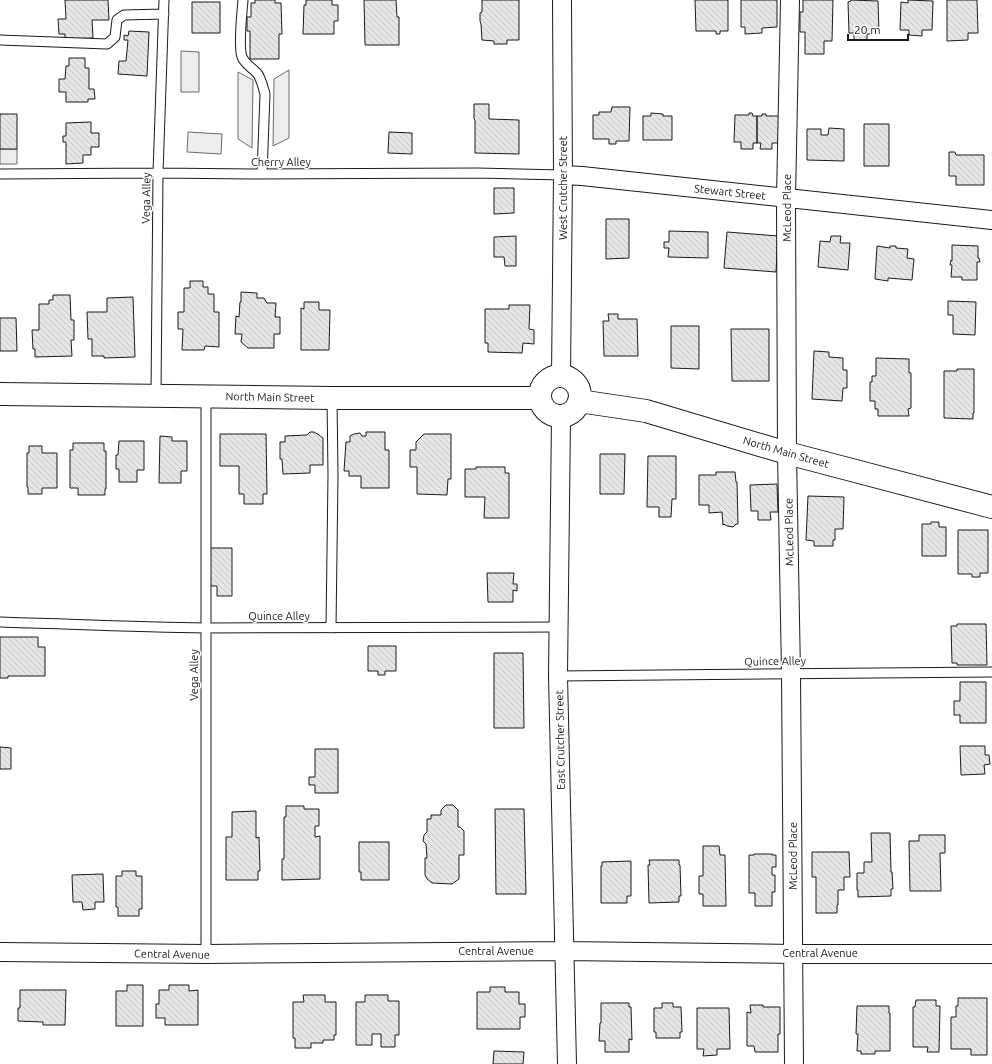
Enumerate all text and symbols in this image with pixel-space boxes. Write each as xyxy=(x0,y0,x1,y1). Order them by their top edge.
scale bar xyxy=(848,16,908,42)
text: 20 m xyxy=(854,23,881,36)
street label: West Crutcher Street xyxy=(557,135,569,240)
street label: Cherry Alley xyxy=(251,156,312,168)
street label: Vega Alley xyxy=(140,171,152,224)
street label: McLeod Place xyxy=(781,174,793,242)
street label: Stewart Street xyxy=(694,182,767,202)
street label: North Main Street xyxy=(225,390,315,404)
street label: North Main Street xyxy=(742,434,831,470)
street label: McLeod Place xyxy=(782,498,796,566)
street label: Quince Alley xyxy=(248,610,311,622)
street label: Vega Alley xyxy=(188,649,200,701)
street label: Quince Alley xyxy=(744,654,807,668)
street label: East Crutcher Street xyxy=(553,689,567,790)
street label: McLeod Place xyxy=(787,822,799,890)
street label: Central Avenue xyxy=(458,945,534,957)
street label: Central Avenue xyxy=(134,947,210,961)
street label: Central Avenue xyxy=(782,947,858,959)

